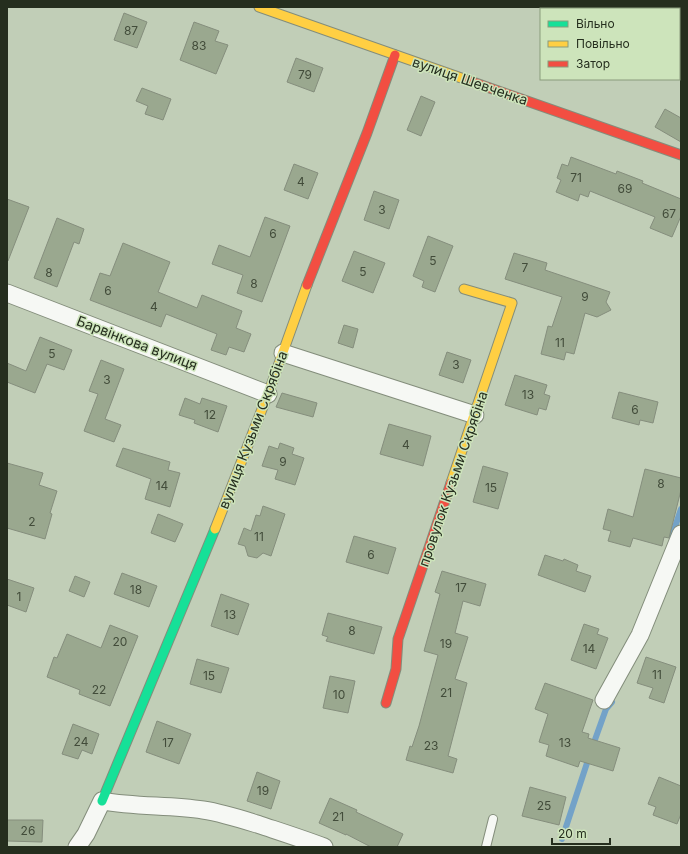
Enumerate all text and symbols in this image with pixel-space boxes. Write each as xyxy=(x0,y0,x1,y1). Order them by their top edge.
legend xyxy=(540,8,680,80)
text: Вільно xyxy=(576,16,615,31)
house number: 87 xyxy=(124,23,138,38)
text: Повільно xyxy=(576,36,630,51)
house number: 83 xyxy=(192,38,206,53)
street label: вулиця Шевченка xyxy=(410,53,530,108)
text: Затор xyxy=(576,56,610,71)
house number: 79 xyxy=(298,67,312,82)
house number: 71 xyxy=(570,170,582,185)
house number: 4 xyxy=(297,174,305,189)
house number: 69 xyxy=(618,181,632,196)
house number: 3 xyxy=(378,202,386,217)
house number: 67 xyxy=(662,206,676,221)
house number: 6 xyxy=(269,226,277,241)
house number: 5 xyxy=(429,253,437,268)
house number: 7 xyxy=(522,260,529,275)
house number: 5 xyxy=(359,264,367,279)
house number: 8 xyxy=(45,265,53,280)
house number: 8 xyxy=(250,276,258,291)
house number: 6 xyxy=(104,283,112,298)
house number: 9 xyxy=(581,289,589,304)
house number: 4 xyxy=(150,299,158,314)
street label: Барвінкова вулиця xyxy=(74,312,200,373)
house number: 11 xyxy=(555,335,565,350)
house number: 5 xyxy=(48,346,56,361)
street label: вулиця Кузьми Скрябіна xyxy=(215,348,291,511)
house number: 3 xyxy=(452,357,460,372)
house number: 3 xyxy=(103,372,111,387)
house number: 13 xyxy=(522,387,534,402)
street label: провулок Кузьми Скрябіна xyxy=(414,389,491,569)
house number: 6 xyxy=(631,402,639,417)
house number: 12 xyxy=(204,407,216,422)
house number: 4 xyxy=(402,437,410,452)
house number: 9 xyxy=(279,454,287,469)
house number: 8 xyxy=(657,476,665,491)
house number: 14 xyxy=(156,478,169,493)
house number: 15 xyxy=(485,480,497,495)
house number: 2 xyxy=(28,514,36,529)
house number: 11 xyxy=(254,529,264,544)
house number: 6 xyxy=(367,547,375,562)
house number: 17 xyxy=(455,580,467,595)
house number: 18 xyxy=(130,582,142,597)
house number: 1 xyxy=(17,589,21,604)
house number: 13 xyxy=(224,607,236,622)
house number: 8 xyxy=(348,623,356,638)
house number: 20 xyxy=(113,634,127,649)
house number: 19 xyxy=(440,636,452,651)
house number: 14 xyxy=(583,641,596,656)
house number: 11 xyxy=(652,667,662,682)
house number: 15 xyxy=(203,668,215,683)
house number: 22 xyxy=(92,682,106,697)
house number: 21 xyxy=(440,685,452,700)
house number: 10 xyxy=(333,687,345,702)
house number: 24 xyxy=(74,734,89,749)
house number: 17 xyxy=(162,735,174,750)
house number: 13 xyxy=(559,735,571,750)
house number: 23 xyxy=(424,738,438,753)
house number: 19 xyxy=(257,783,269,798)
house number: 25 xyxy=(537,798,551,813)
house number: 21 xyxy=(332,809,344,824)
scale bar xyxy=(552,820,610,846)
house number: 26 xyxy=(21,823,35,838)
text: 20 m xyxy=(558,826,587,841)

